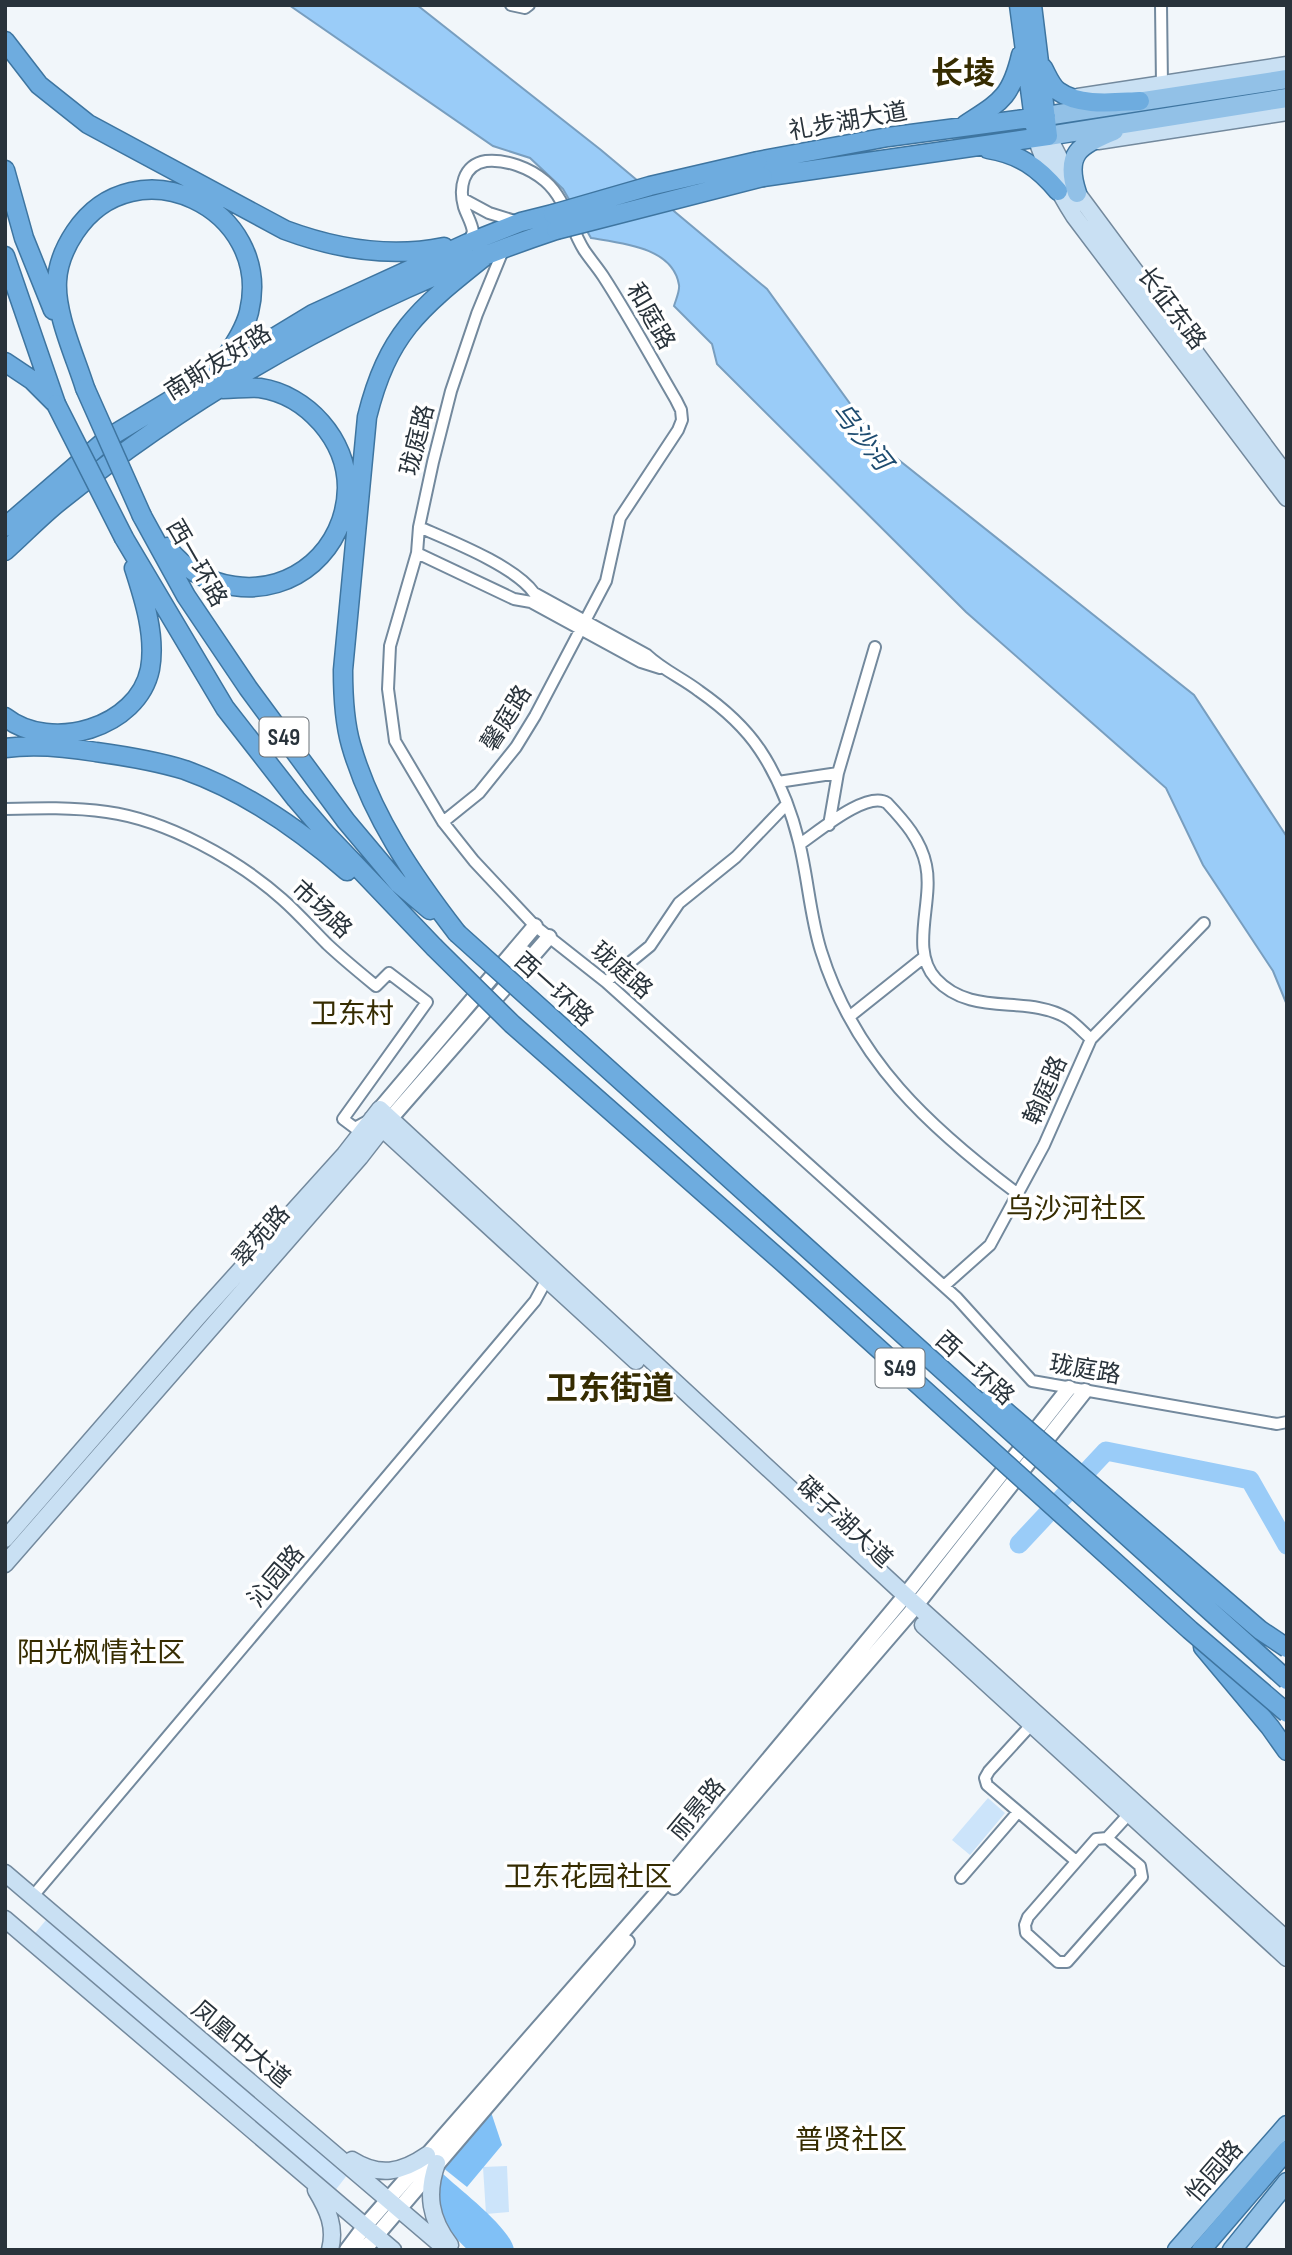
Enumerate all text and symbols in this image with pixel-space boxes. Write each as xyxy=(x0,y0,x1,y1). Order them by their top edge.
district label: 长堎 xyxy=(931,55,995,94)
street label: 礼步湖大道 xyxy=(786,97,910,146)
street label: 长征东路 xyxy=(1131,261,1212,355)
street label: 和庭路 xyxy=(620,278,681,355)
street label: 南斯友好路 xyxy=(160,318,277,407)
water label: 乌沙河 xyxy=(825,397,900,481)
street label: 珑庭路 xyxy=(395,402,440,479)
street label: 西一环路 xyxy=(160,514,233,612)
street label: 馨庭路 xyxy=(475,680,538,756)
road number: S49 xyxy=(260,718,308,757)
street label: 市场路 xyxy=(285,874,358,945)
street label: 珑庭路 xyxy=(585,936,658,1005)
street label: 西一环路 xyxy=(508,946,599,1032)
district label: 卫东村 xyxy=(310,998,394,1031)
street label: 翰庭路 xyxy=(1018,1051,1073,1129)
district label: 乌沙河社区 xyxy=(1006,1193,1146,1226)
street label: 翠苑路 xyxy=(227,1200,296,1273)
street label: 西一环路 xyxy=(929,1325,1020,1411)
road number: S49 xyxy=(876,1348,925,1387)
street label: 珑庭路 xyxy=(1047,1349,1123,1390)
district label: 卫东街道 xyxy=(546,1370,674,1409)
street label: 碟子湖大道 xyxy=(791,1471,898,1574)
street label: 沁园路 xyxy=(242,1539,311,1613)
district label: 阳光枫情社区 xyxy=(17,1637,185,1670)
street label: 丽景路 xyxy=(663,1772,732,1846)
district label: 卫东花园社区 xyxy=(504,1861,672,1894)
street label: 凤凰中大道 xyxy=(185,1995,296,2094)
district label: 普贤社区 xyxy=(795,2124,907,2157)
street label: 怡园路 xyxy=(1180,2135,1249,2208)

